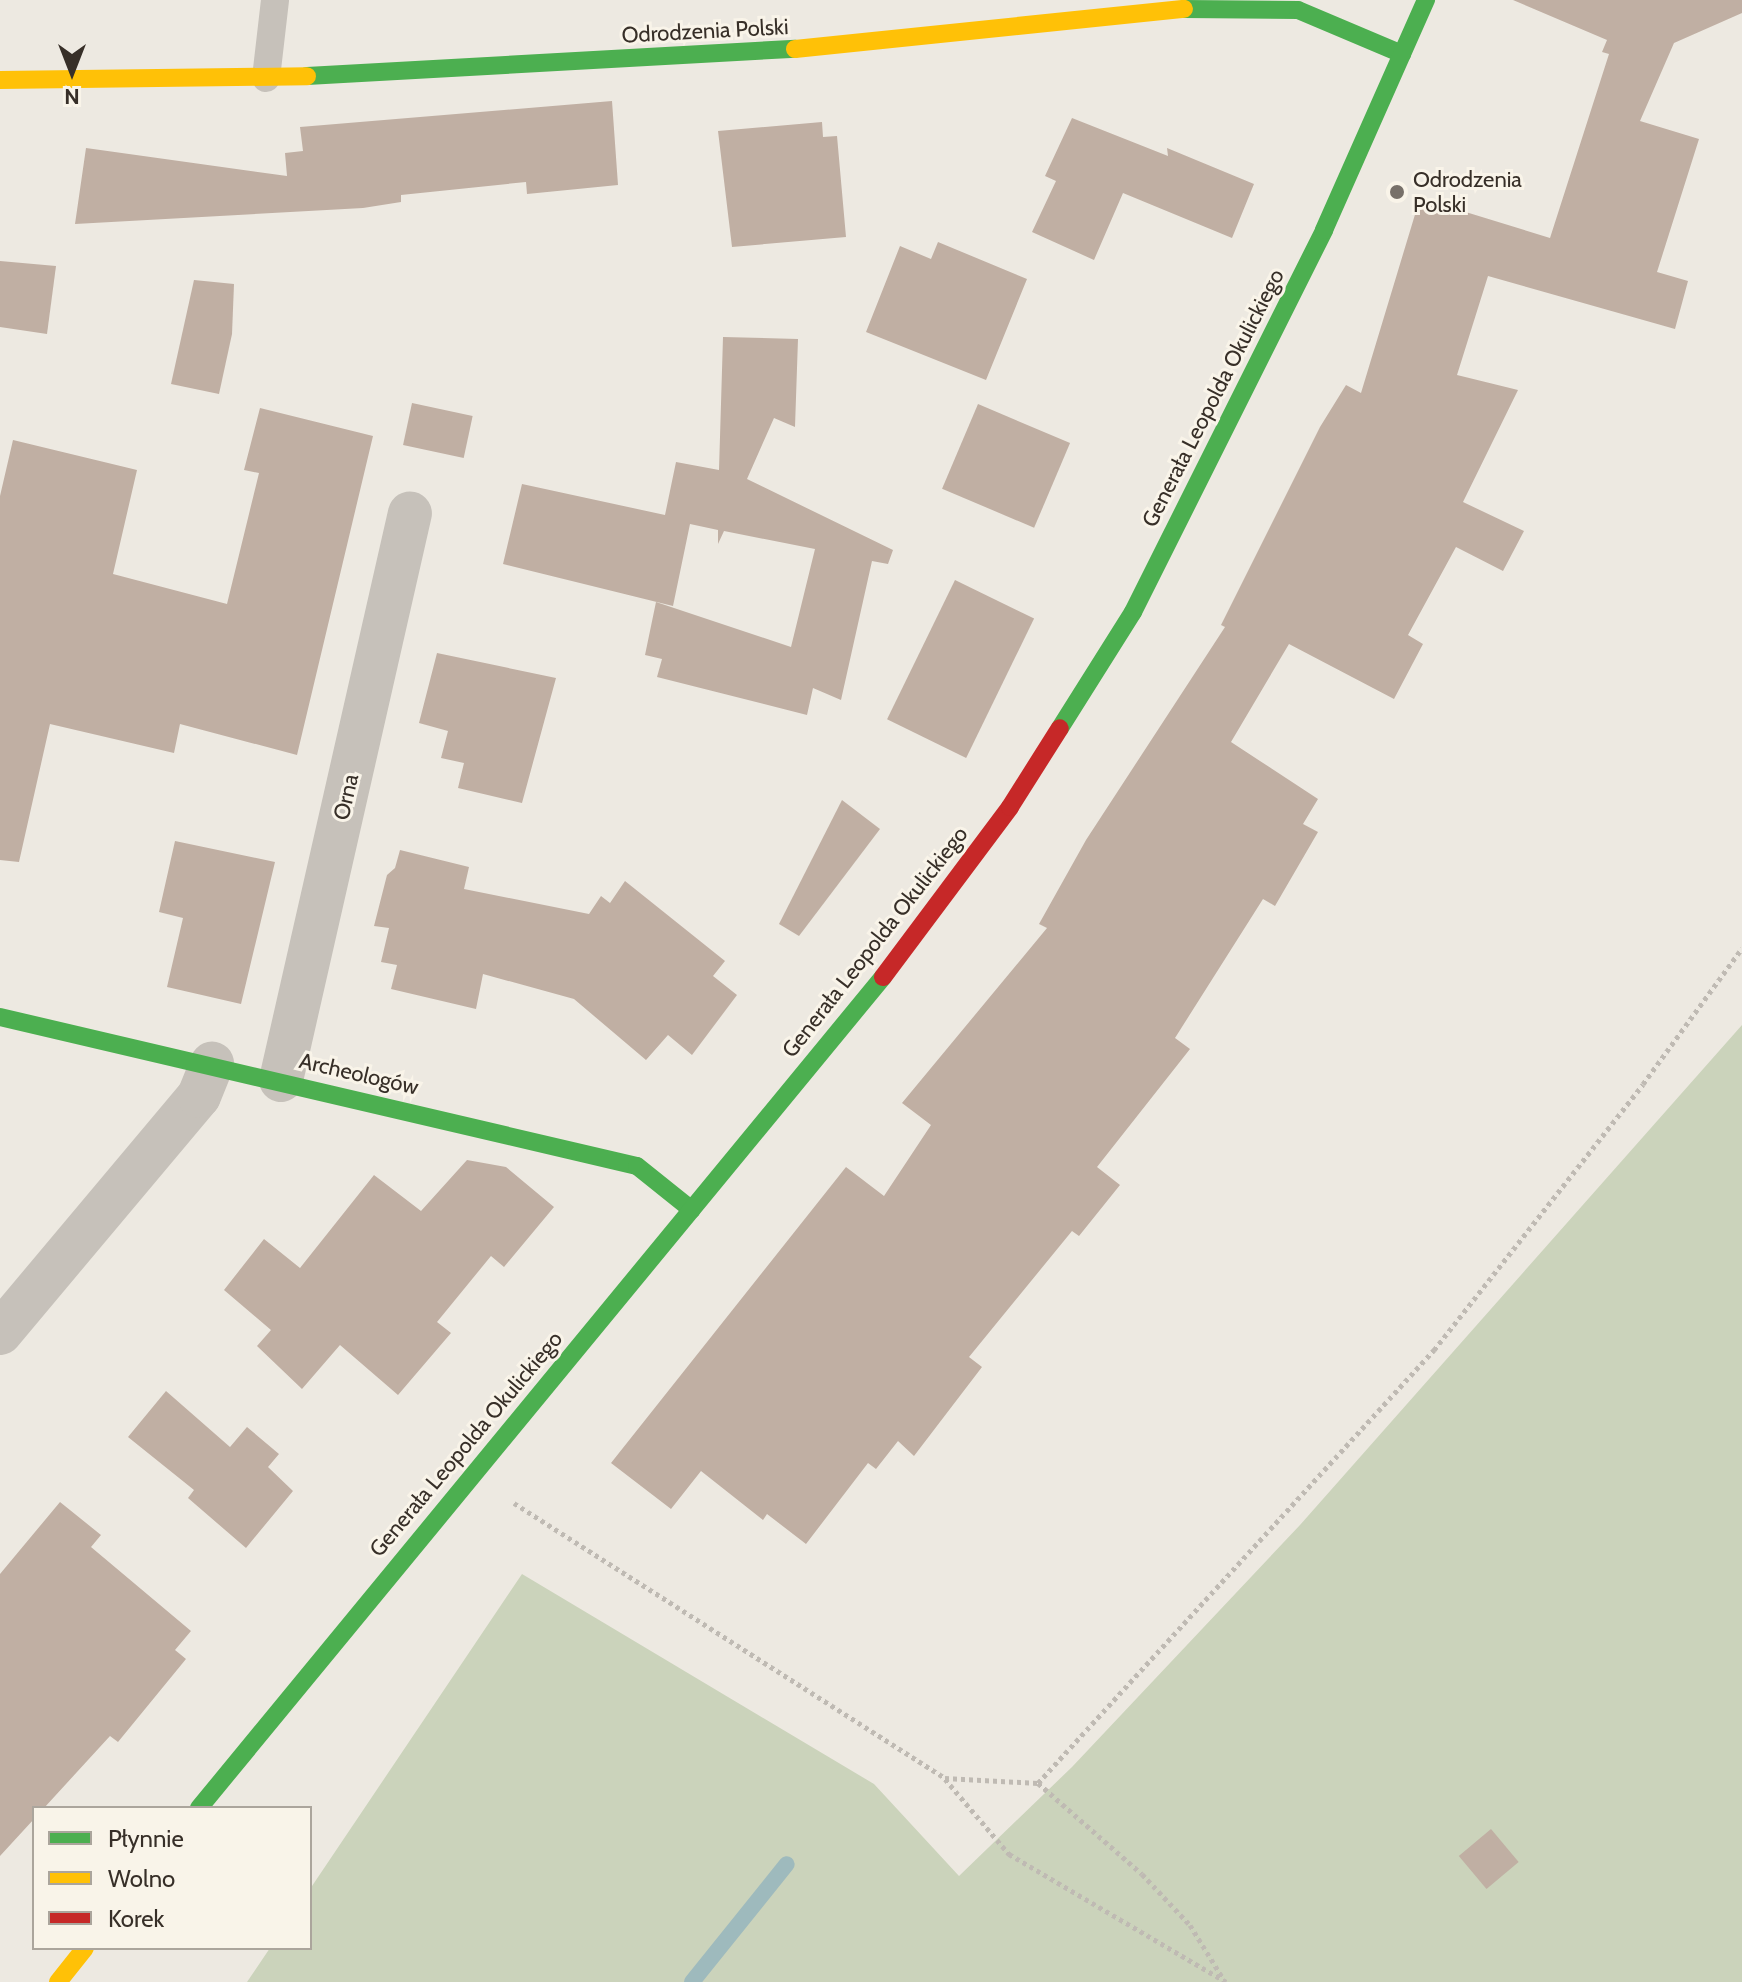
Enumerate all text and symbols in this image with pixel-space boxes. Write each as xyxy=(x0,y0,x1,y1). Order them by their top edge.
street label: Odrodzenia Polski xyxy=(621,13,789,49)
north arrow xyxy=(32,32,112,112)
text: N xyxy=(64,83,80,110)
place label: Odrodzenia Polski xyxy=(1413,166,1522,218)
marker: Odrodzenia Polski xyxy=(1388,183,1406,201)
street label: Generała Leopolda Okulickiego xyxy=(1136,265,1290,531)
street label: Orna xyxy=(328,771,364,823)
street label: Generała Leopolda Okulickiego xyxy=(777,821,973,1063)
street label: Archeologów xyxy=(297,1047,421,1101)
street label: Generała Leopolda Okulickiego xyxy=(364,1326,568,1562)
legend xyxy=(32,1806,312,1950)
text: Płynnie xyxy=(108,1824,184,1853)
text: Wolno xyxy=(108,1864,175,1893)
text: Korek xyxy=(108,1904,164,1933)

